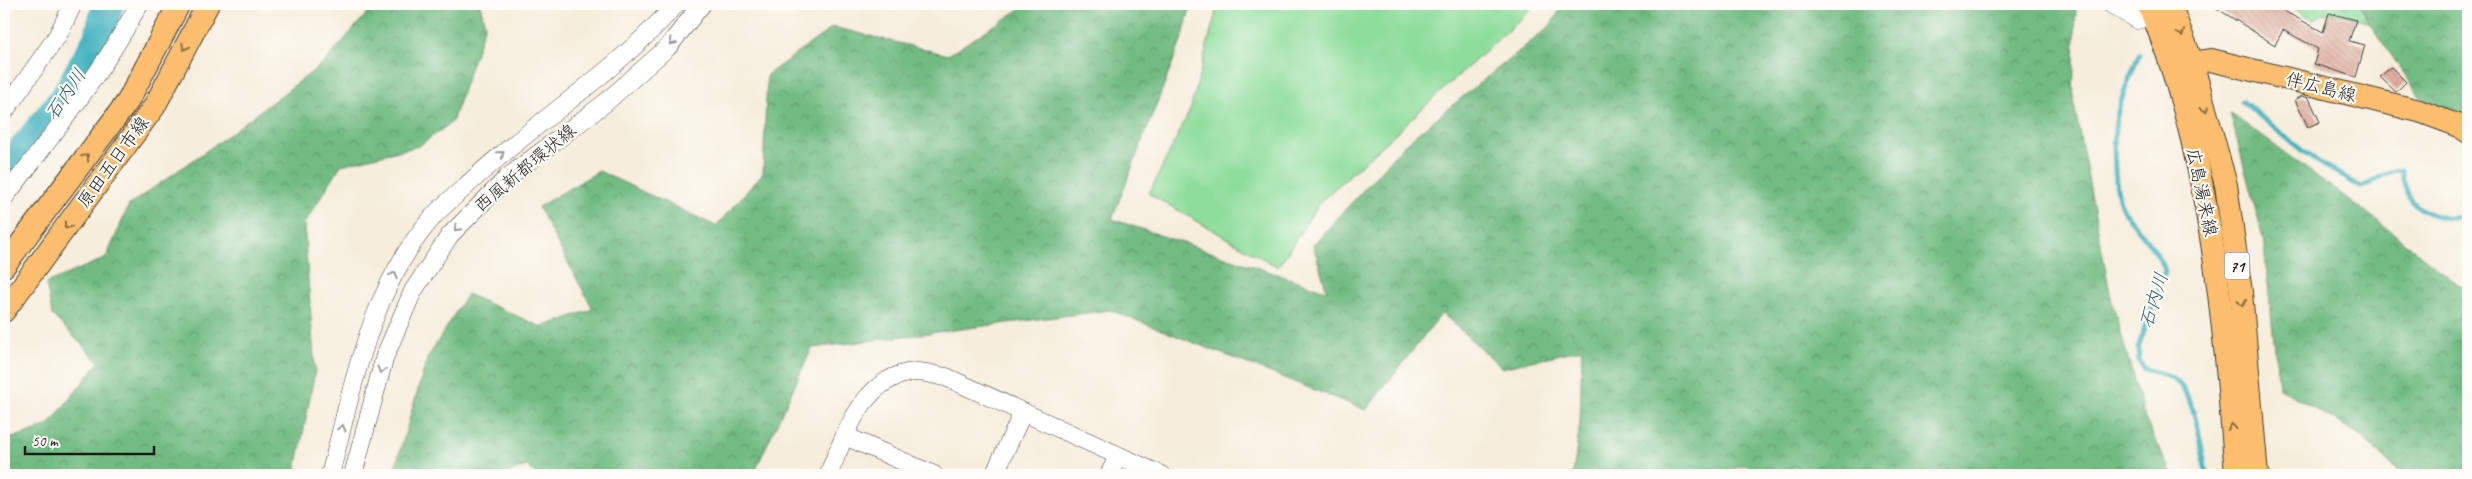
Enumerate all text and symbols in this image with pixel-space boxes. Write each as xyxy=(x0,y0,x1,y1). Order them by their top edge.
one-way arrow xyxy=(2175,28,2185,37)
one-way arrow xyxy=(668,36,677,45)
one-way arrow xyxy=(181,42,191,51)
water label: 石内川 xyxy=(40,64,92,125)
street label: 伴広島線 xyxy=(2283,68,2359,106)
one-way arrow xyxy=(2199,105,2210,113)
street label: 原田五日市線 xyxy=(72,112,154,212)
street label: 西風新都環状線 xyxy=(470,119,580,217)
street label: 広島湯来線 xyxy=(2182,146,2222,238)
one-way arrow xyxy=(495,150,504,159)
one-way arrow xyxy=(80,154,88,163)
one-way arrow xyxy=(64,220,73,230)
one-way arrow xyxy=(453,222,462,231)
road number: 71 xyxy=(2224,252,2250,280)
water label: 石内川 xyxy=(2134,270,2174,331)
one-way arrow xyxy=(388,271,398,280)
one-way arrow xyxy=(2236,299,2247,307)
one-way arrow xyxy=(376,366,387,375)
one-way arrow xyxy=(2227,422,2238,430)
scale bar xyxy=(25,424,154,456)
one-way arrow xyxy=(336,424,347,433)
text: 50 m xyxy=(32,432,59,451)

